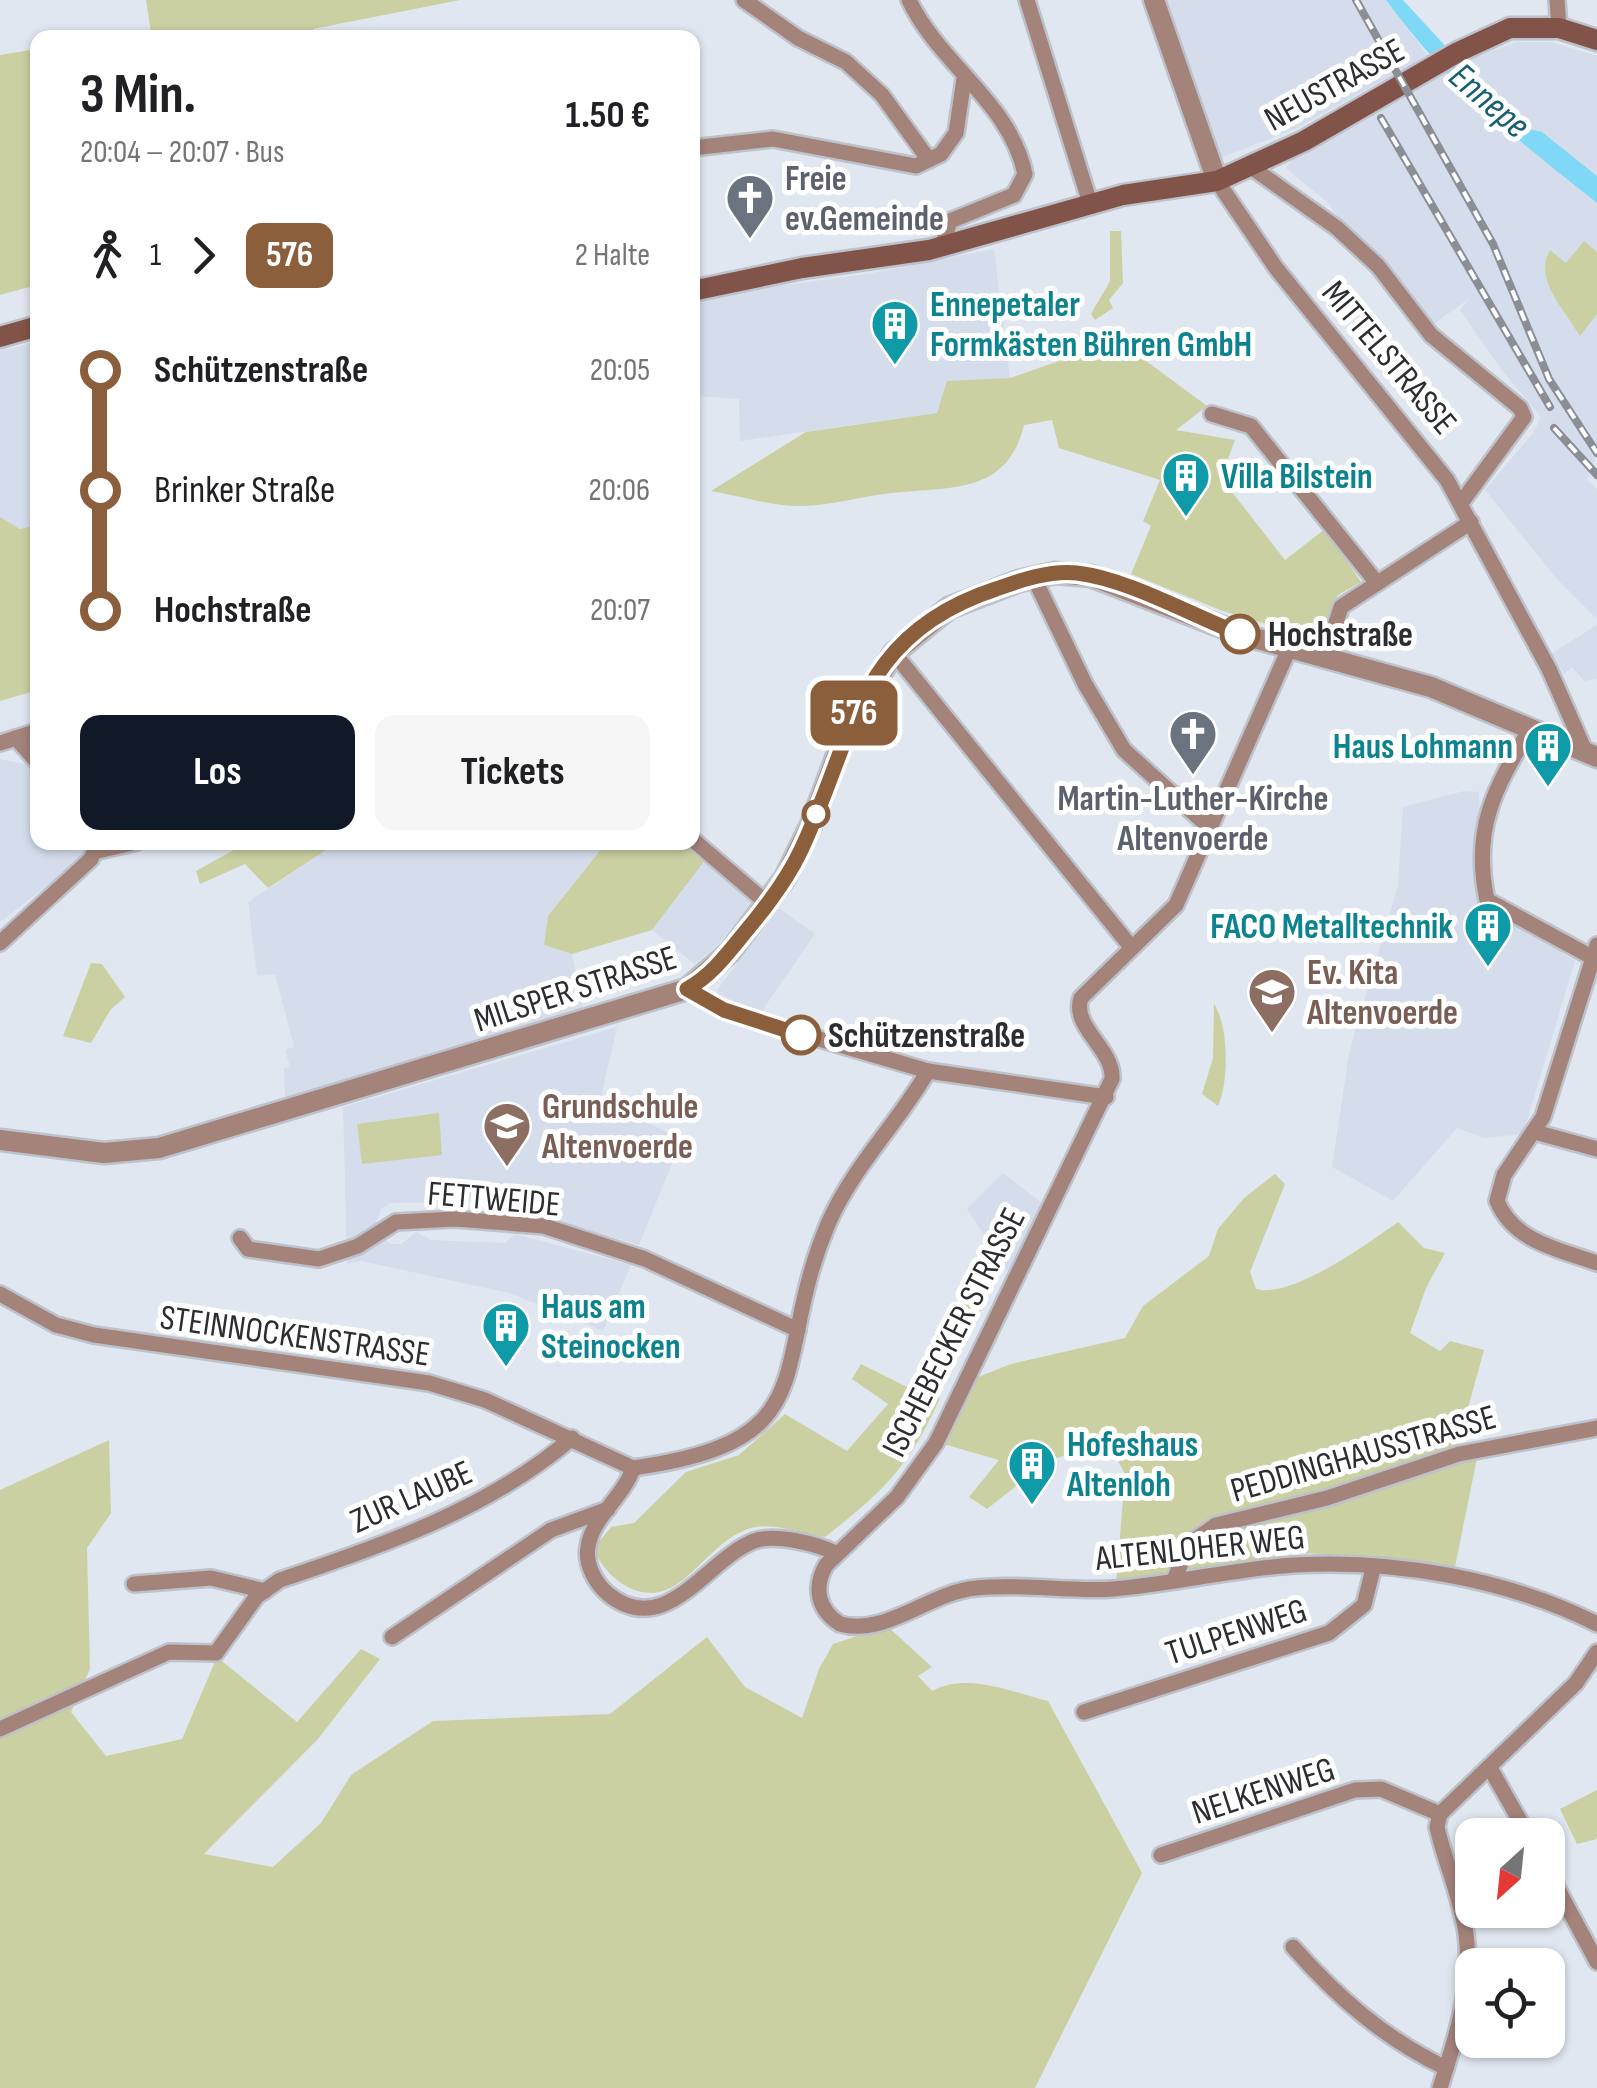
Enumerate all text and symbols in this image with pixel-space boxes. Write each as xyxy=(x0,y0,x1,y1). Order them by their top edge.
street label: NEUSTRASSE xyxy=(1257,29,1412,141)
water label: Ennepe xyxy=(1439,54,1539,148)
text: 3 Min. xyxy=(80,62,196,129)
text: 1.50 € xyxy=(565,93,650,138)
text: 20:04 – 20:07 · Bus xyxy=(80,133,284,172)
place label: Freie ev.Gemeinde xyxy=(785,158,944,241)
church icon: Freie ev.Gemeinde xyxy=(724,172,776,240)
icon: walk xyxy=(80,228,135,283)
icon: forward xyxy=(176,228,231,283)
text: 576 xyxy=(266,234,313,277)
text: 1 xyxy=(150,236,161,275)
text: 2 Halte xyxy=(575,236,650,275)
street label: MITTELSTRASSE xyxy=(1312,272,1466,444)
place label: Ennepetaler Formkästen Bühren GmbH xyxy=(930,284,1252,367)
building icon: Ennepetaler Formkästen Bühren GmbH xyxy=(869,298,921,366)
text: Schützenstraße xyxy=(154,348,368,393)
text: 20:05 xyxy=(590,351,650,390)
building icon: Villa Bilstein xyxy=(1160,450,1212,518)
place label: Villa Bilstein xyxy=(1221,456,1373,499)
text: Brinker Straße xyxy=(154,468,335,513)
text: 20:06 xyxy=(589,471,650,510)
text: Hochstraße xyxy=(154,588,311,633)
text: 20:07 xyxy=(590,591,650,630)
place label: Hochstraße xyxy=(1268,614,1413,657)
marker: Hochstraße xyxy=(1221,615,1259,653)
line badge: 576 xyxy=(796,680,912,746)
text: 576 xyxy=(830,692,878,735)
church icon: Martin-Luther-Kirche Altenvoerde xyxy=(1167,708,1219,776)
button: Los xyxy=(80,715,355,830)
button: Tickets xyxy=(375,715,650,830)
building icon: Haus Lohmann xyxy=(1522,720,1574,788)
place label: Haus Lohmann xyxy=(1333,726,1513,769)
place label: Martin-Luther-Kirche Altenvoerde xyxy=(1058,778,1328,861)
unlabelled marker xyxy=(803,801,829,827)
building icon: FACO Metalltechnik xyxy=(1462,900,1514,968)
place label: FACO Metalltechnik xyxy=(1210,906,1453,949)
street label: MILSPER STRASSE xyxy=(469,936,682,1042)
place label: Ev. Kita Altenvoerde xyxy=(1306,952,1458,1035)
school or university icon: Ev. Kita Altenvoerde xyxy=(1246,966,1298,1034)
place label: Schützenstraße xyxy=(828,1015,1025,1058)
marker: Schützenstraße xyxy=(782,1016,820,1054)
place label: Grundschule Altenvoerde xyxy=(541,1086,698,1169)
school or university icon: Grundschule Altenvoerde xyxy=(481,1100,533,1168)
street label: FETTWEIDE xyxy=(426,1172,562,1227)
street label: ISCHEBECKER STRASSE xyxy=(873,1201,1035,1464)
place label: Haus am Steinocken xyxy=(541,1286,680,1369)
street label: STEINNOCKENSTRASSE xyxy=(157,1296,432,1377)
building icon: Haus am Steinocken xyxy=(480,1300,532,1368)
street label: PEDDINGHAUSSTRASSE xyxy=(1226,1396,1501,1513)
place label: Hofeshaus Altenloh xyxy=(1066,1424,1198,1507)
building icon: Hofeshaus Altenloh xyxy=(1006,1438,1058,1506)
street label: ZUR LAUBE xyxy=(344,1452,479,1543)
street label: ALTENLOHER WEG xyxy=(1093,1516,1307,1581)
street label: TULPENWEG xyxy=(1160,1589,1312,1675)
street label: NELKENWEG xyxy=(1187,1748,1340,1835)
north arrow xyxy=(1455,1818,1565,1928)
map controls xyxy=(1455,1818,1565,2058)
button: locate xyxy=(1455,1948,1565,2058)

